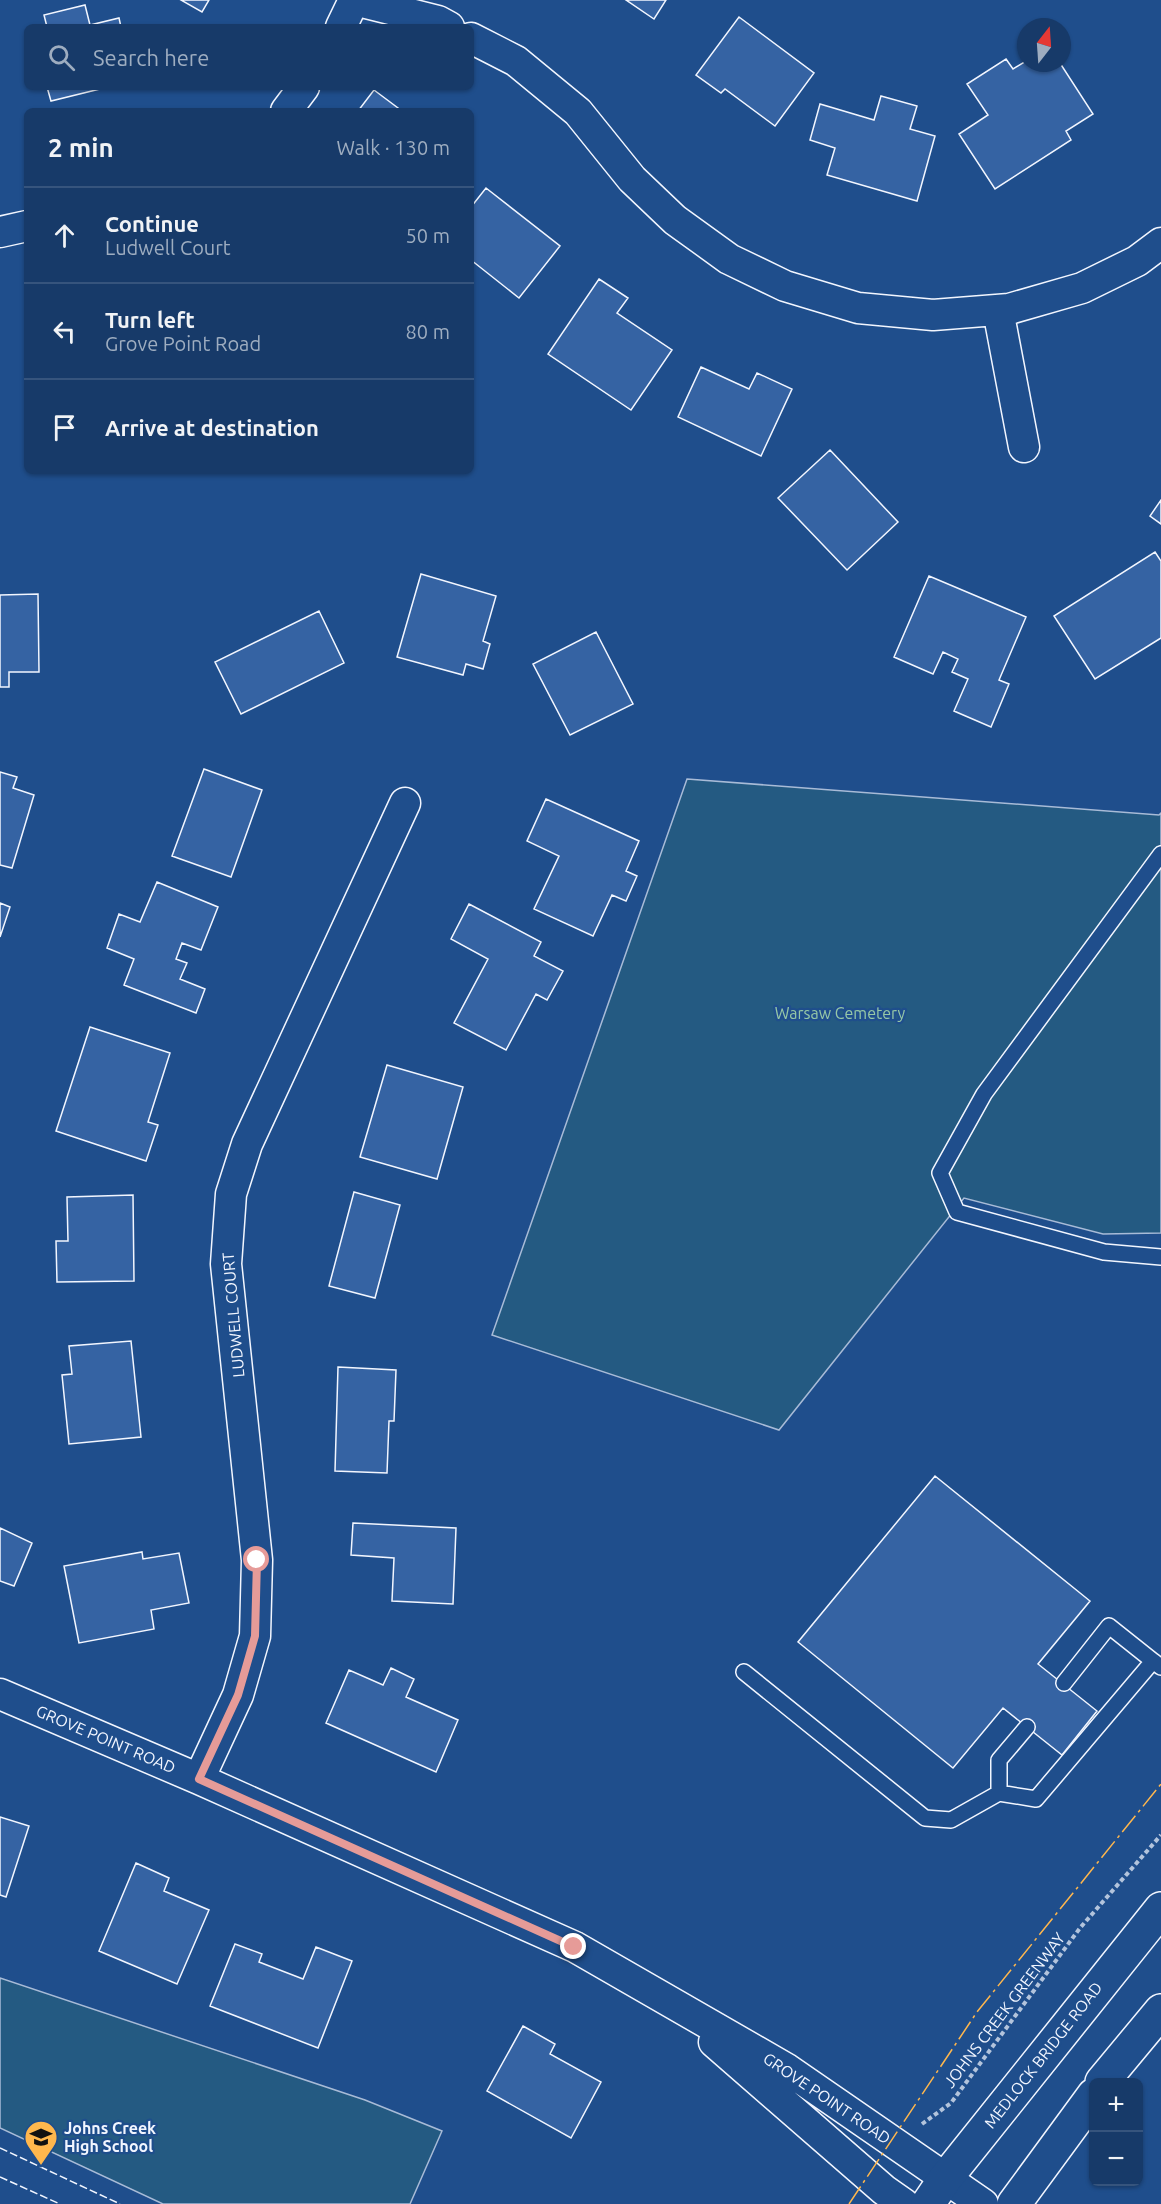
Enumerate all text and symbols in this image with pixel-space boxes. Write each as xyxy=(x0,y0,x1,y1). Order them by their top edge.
north arrow xyxy=(1017,18,1071,72)
search box xyxy=(24,24,474,90)
icon: search xyxy=(45,41,78,74)
text: Search here xyxy=(93,45,209,70)
text: 2 min xyxy=(48,133,114,162)
text: Walk · 130 m xyxy=(337,136,450,159)
text: Continue xyxy=(105,211,199,236)
icon: ahead xyxy=(48,219,81,252)
text: 50 m xyxy=(406,224,450,247)
text: Ludwell Court xyxy=(105,236,231,259)
text: Turn left xyxy=(105,307,195,332)
icon: left xyxy=(48,315,81,348)
text: 80 m xyxy=(406,320,450,343)
text: Grove Point Road xyxy=(105,332,261,355)
icon: arrive xyxy=(48,411,81,444)
text: Arrive at destination xyxy=(105,415,319,440)
park label: Warsaw Cemetery xyxy=(775,1004,906,1022)
street label: LUDWELL COURT xyxy=(219,1252,247,1378)
route start xyxy=(243,1546,269,1572)
street label: GROVE POINT ROAD xyxy=(34,1701,178,1777)
street label: JOHNS CREEK GREENWAY xyxy=(940,1928,1069,2091)
route end xyxy=(560,1933,586,1959)
street label: MEDLOCK BRIDGE ROAD xyxy=(980,1978,1106,2132)
street label: GROVE POINT ROAD xyxy=(760,2049,894,2147)
map controls xyxy=(1089,2078,1143,2186)
button: + xyxy=(1089,2078,1143,2132)
school or university icon: Johns Creek High School xyxy=(23,2119,59,2166)
place label: Johns Creek High School xyxy=(64,2119,156,2155)
button: − xyxy=(1089,2132,1143,2186)

